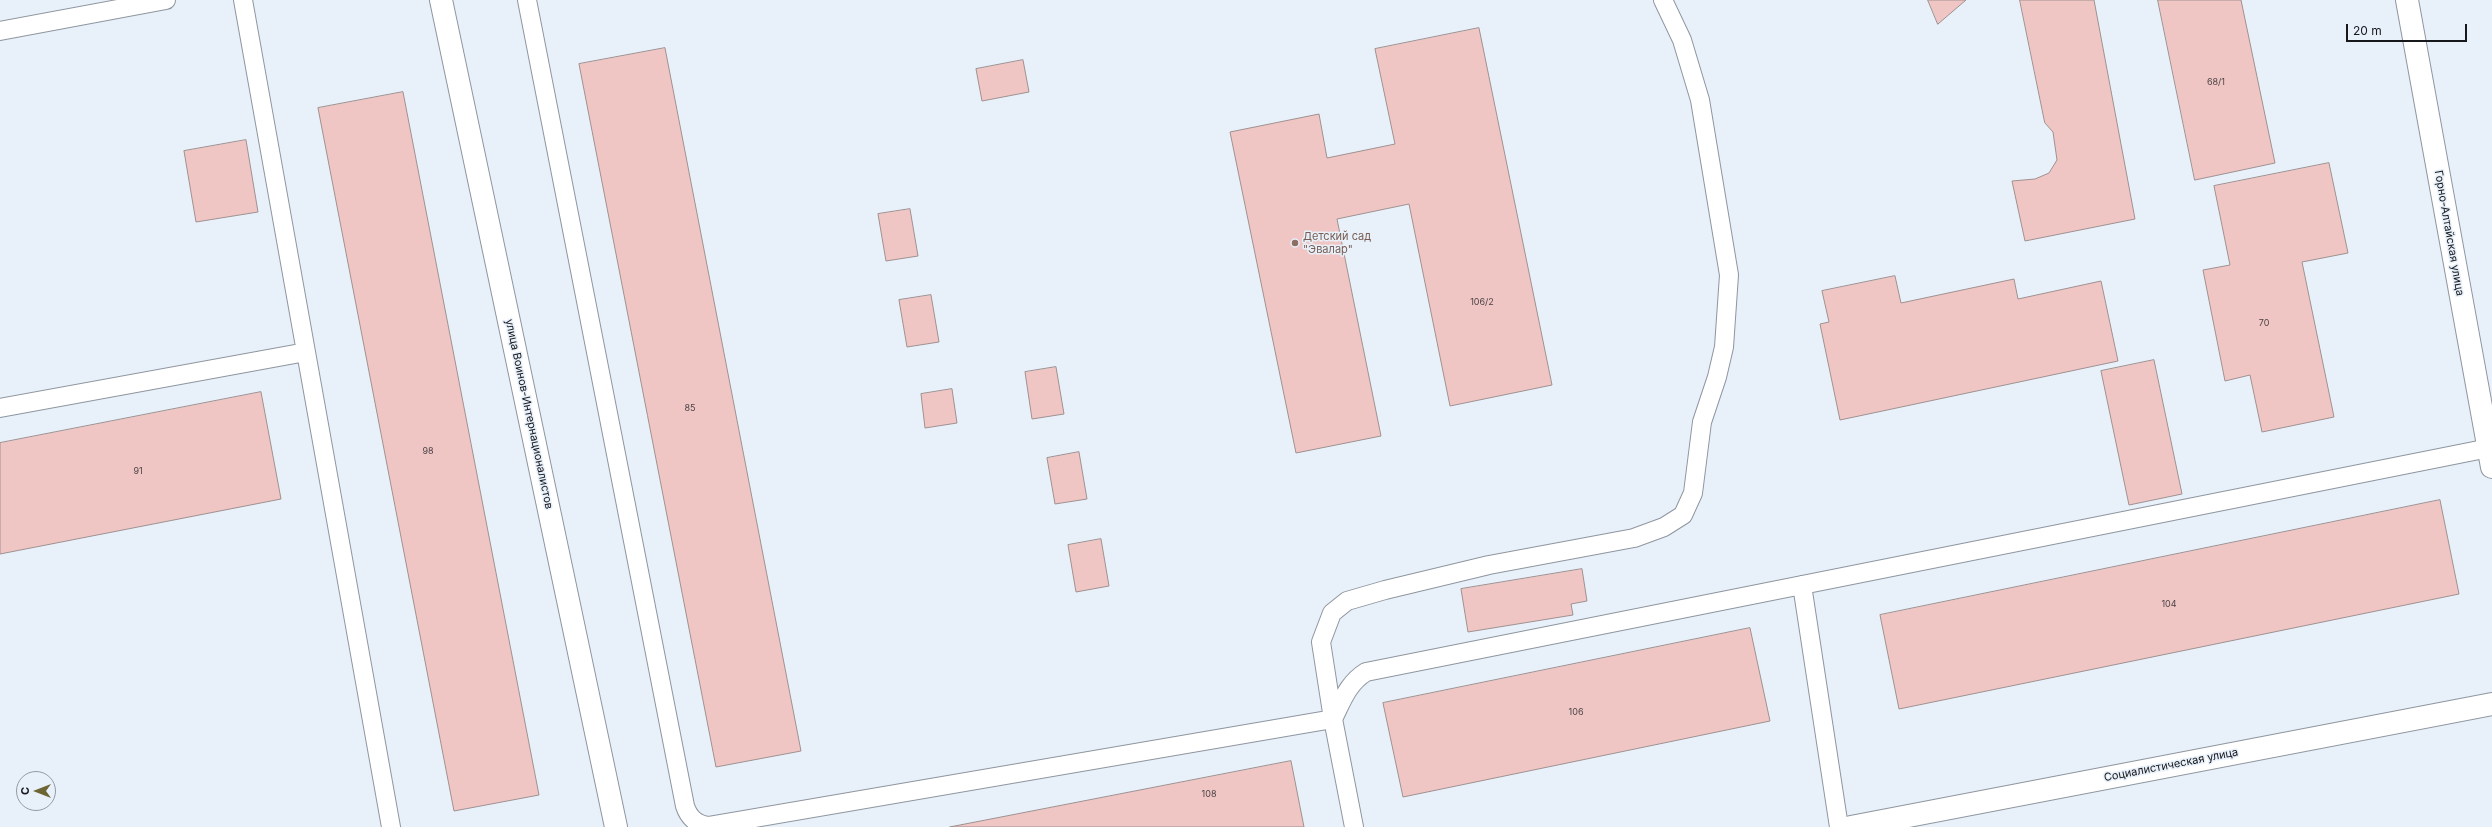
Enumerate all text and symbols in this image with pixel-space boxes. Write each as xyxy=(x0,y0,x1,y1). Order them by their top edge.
scale bar xyxy=(2348,16,2469,42)
text: 20 m xyxy=(2353,23,2382,38)
house number: 68/1 xyxy=(2207,77,2225,87)
street label: Горно-Алтайская улица xyxy=(2431,169,2467,297)
place label: Детский сад "Эвалар" xyxy=(1303,230,1371,256)
marker: Детский сад "Эвалар" xyxy=(1290,238,1300,248)
house number: 106/2 xyxy=(1470,297,1494,307)
street label: улица Воинов-Интернационалистов xyxy=(502,318,556,510)
house number: 70 xyxy=(2259,318,2269,328)
house number: 85 xyxy=(684,403,696,413)
house number: 98 xyxy=(422,446,434,456)
house number: 91 xyxy=(133,466,143,476)
house number: 104 xyxy=(2161,599,2177,609)
house number: 106 xyxy=(1569,707,1583,717)
street label: Социалистическая улица xyxy=(2103,746,2239,784)
north arrow xyxy=(16,771,56,811)
text: С xyxy=(18,787,32,795)
house number: 108 xyxy=(1202,789,1216,799)

